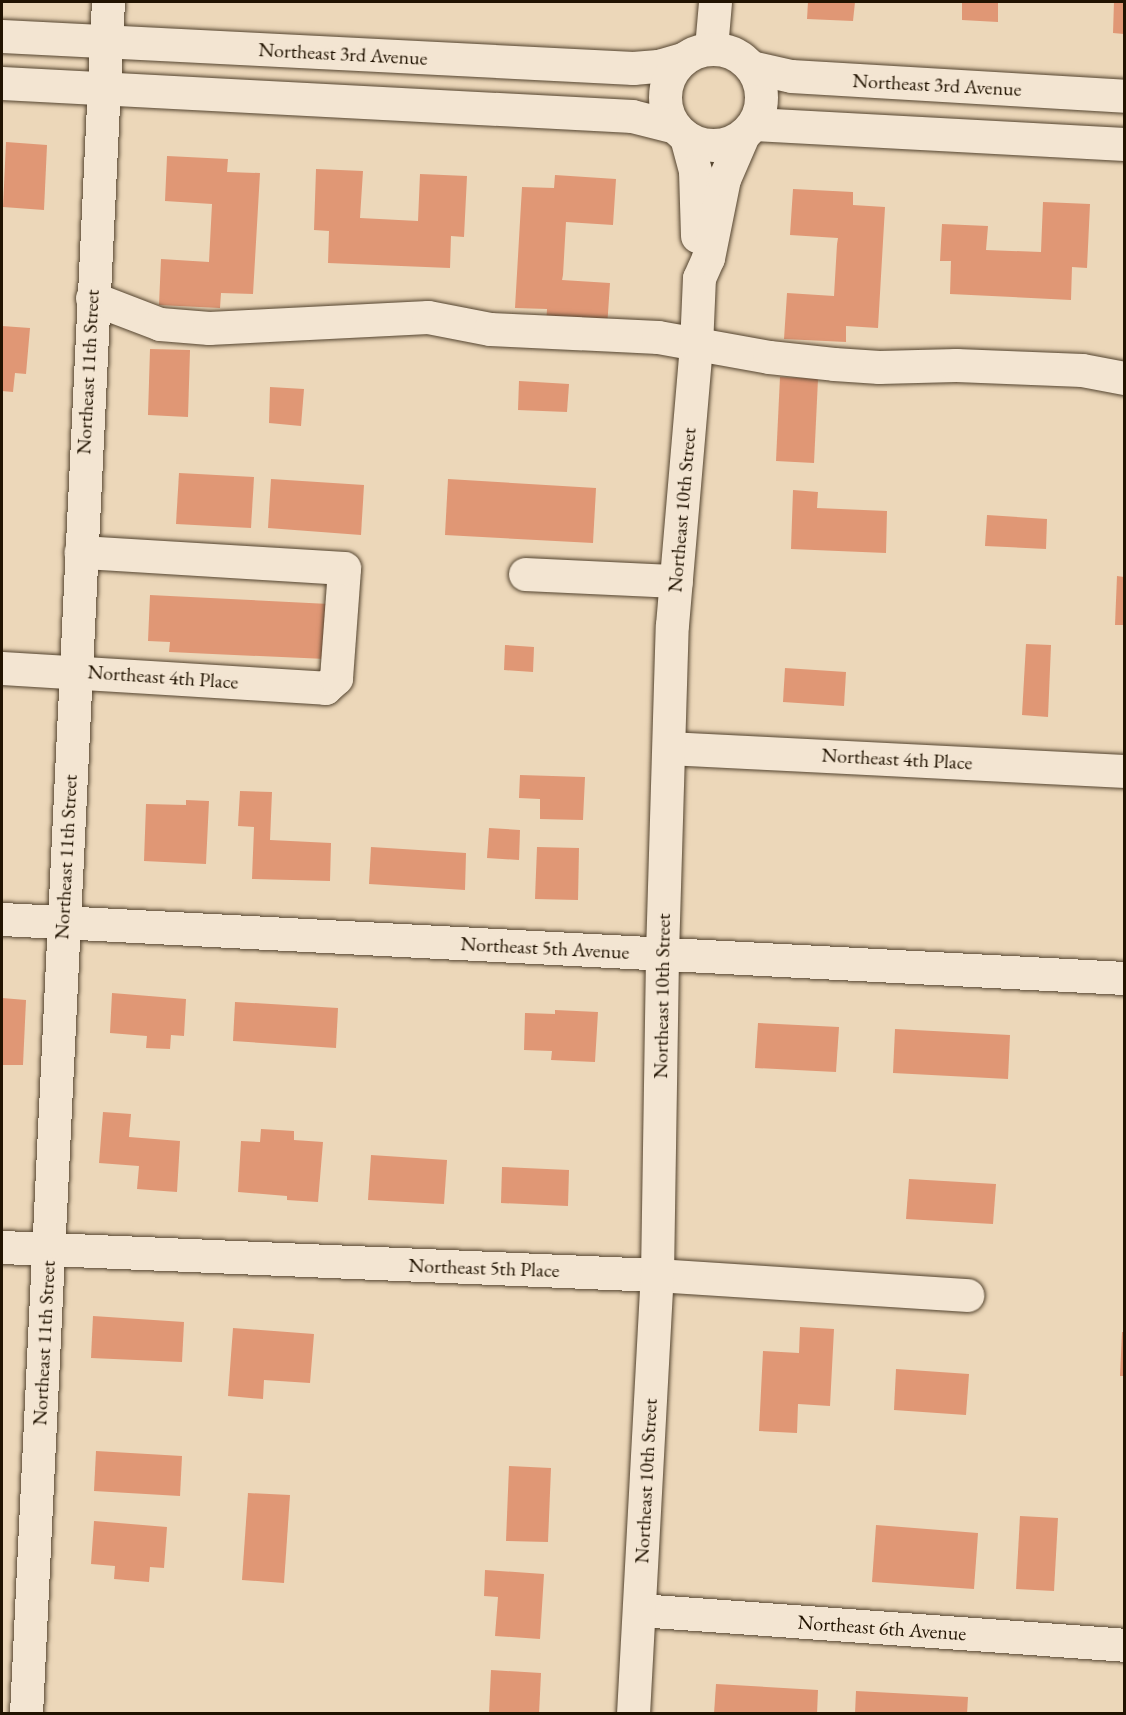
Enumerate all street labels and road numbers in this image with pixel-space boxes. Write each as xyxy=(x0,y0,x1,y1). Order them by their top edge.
street label: Northeast 3rd Avenue xyxy=(258,38,428,70)
street label: Northeast 3rd Avenue xyxy=(852,69,1022,101)
street label: Northeast 11th Street xyxy=(72,289,104,455)
street label: Northeast 10th Street xyxy=(663,427,701,593)
street label: Northeast 4th Place xyxy=(87,660,239,694)
street label: Northeast 4th Place xyxy=(821,743,973,775)
street label: Northeast 11th Street xyxy=(50,774,82,940)
street label: Northeast 10th Street xyxy=(649,913,675,1079)
street label: Northeast 5th Avenue xyxy=(460,932,630,964)
street label: Northeast 5th Place xyxy=(408,1253,560,1283)
street label: Northeast 11th Street xyxy=(28,1260,60,1426)
street label: Northeast 10th Street xyxy=(630,1398,662,1564)
street label: Northeast 6th Avenue xyxy=(797,1610,967,1646)

